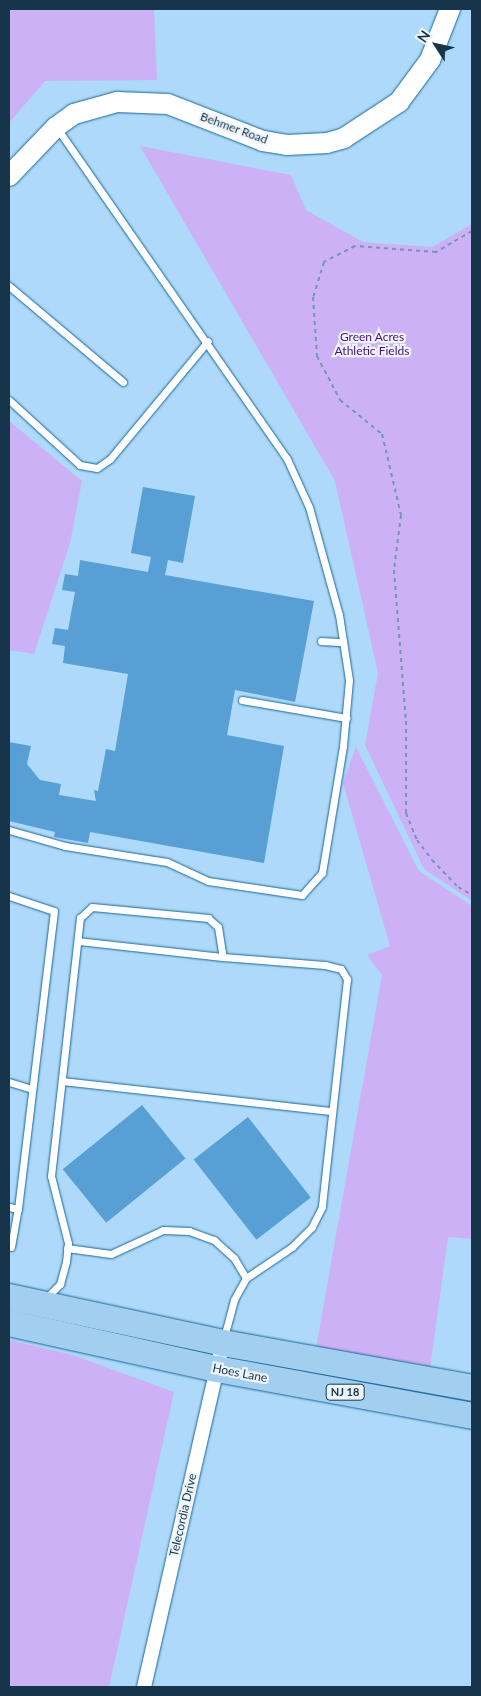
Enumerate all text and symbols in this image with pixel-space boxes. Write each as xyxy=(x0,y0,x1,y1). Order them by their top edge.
north arrow xyxy=(411,20,461,70)
text: N xyxy=(413,27,433,45)
street label: Behmer Road xyxy=(198,109,270,147)
park label: Green Acres Athletic Fields xyxy=(335,330,409,358)
street label: Hoes Lane xyxy=(211,1361,269,1385)
road number: NJ 18 xyxy=(325,1384,365,1400)
street label: Telecordia Drive xyxy=(166,1472,200,1558)

